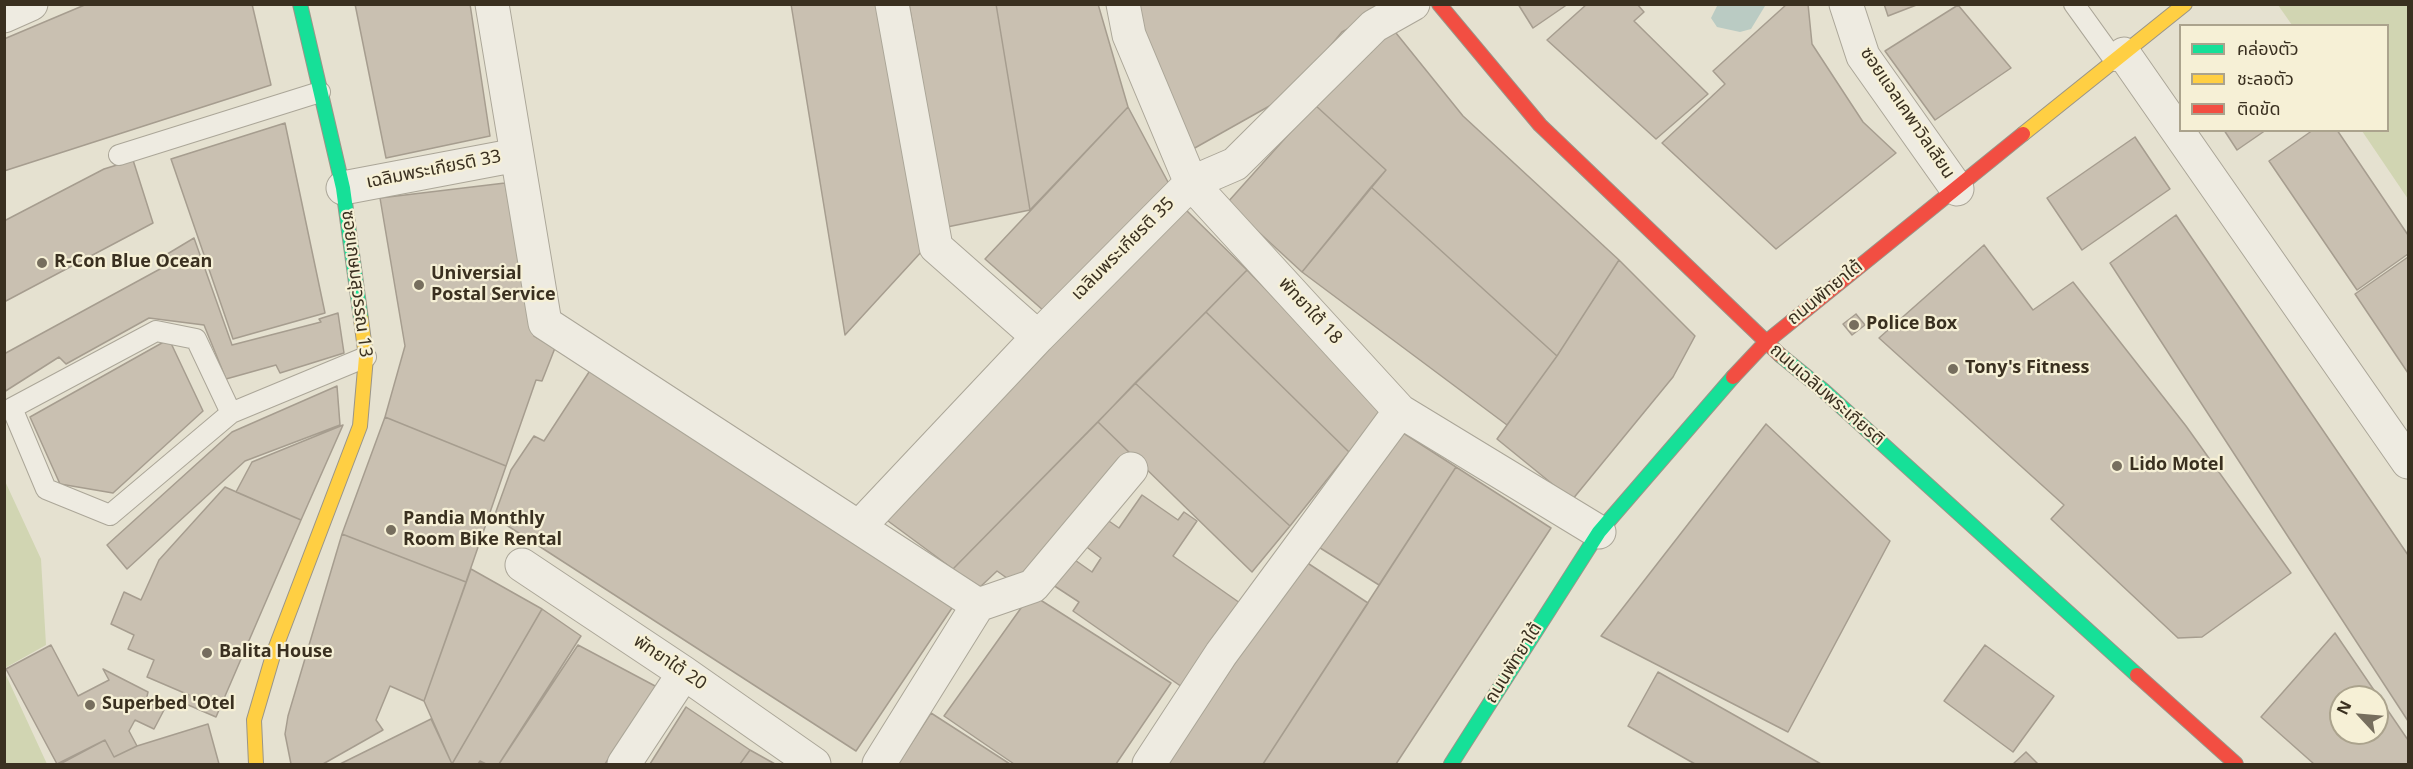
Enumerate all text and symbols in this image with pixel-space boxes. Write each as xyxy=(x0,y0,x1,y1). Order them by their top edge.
legend xyxy=(2179,24,2389,132)
text: คล่องตัว xyxy=(2237,36,2299,63)
street label: ซอยแอลเคพาวิลเลียน xyxy=(1854,44,1958,184)
text: ชะลอตัว xyxy=(2237,66,2294,93)
text: ติดขัด xyxy=(2237,96,2280,123)
street label: เฉลิมพระเกียรติ 33 xyxy=(365,147,503,195)
street label: เฉลิมพระเกียรติ 35 xyxy=(1068,194,1180,306)
street label: ซอยเกษมสุวรรณ 13 xyxy=(335,210,375,358)
place label: R-Con Blue Ocean xyxy=(54,252,210,274)
marker: R-Con Blue Ocean xyxy=(35,256,49,270)
street label: ถนนพัทยาใต้ xyxy=(1784,257,1868,331)
place label: Universial Postal Service xyxy=(431,264,554,306)
street label: พัทยาใต้ 18 xyxy=(1273,275,1345,349)
marker: Universial Postal Service xyxy=(412,278,426,292)
place label: Police Box xyxy=(1866,314,1956,336)
marker: Police Box xyxy=(1847,318,1861,332)
street label: ถนนเฉลิมพระเกียรติ xyxy=(1764,340,1888,452)
place label: Tony's Fitness xyxy=(1965,358,2090,380)
marker: Tony's Fitness xyxy=(1946,362,1960,376)
place label: Lido Motel xyxy=(2129,455,2221,477)
marker: Lido Motel xyxy=(2110,459,2124,473)
place label: Pandia Monthly Room Bike Rental xyxy=(403,509,559,552)
marker: Pandia Monthly Room Bike Rental xyxy=(384,523,398,537)
street label: ถนนพัทยาใต้ xyxy=(1482,620,1548,708)
street label: พัทยาใต้ 20 xyxy=(629,632,709,696)
place label: Balita House xyxy=(219,642,331,664)
marker: Balita House xyxy=(200,646,214,660)
north arrow xyxy=(2329,685,2389,745)
place label: Superbed 'Otel xyxy=(102,694,235,716)
text: N xyxy=(2331,697,2358,719)
marker: Superbed 'Otel xyxy=(83,698,97,712)

